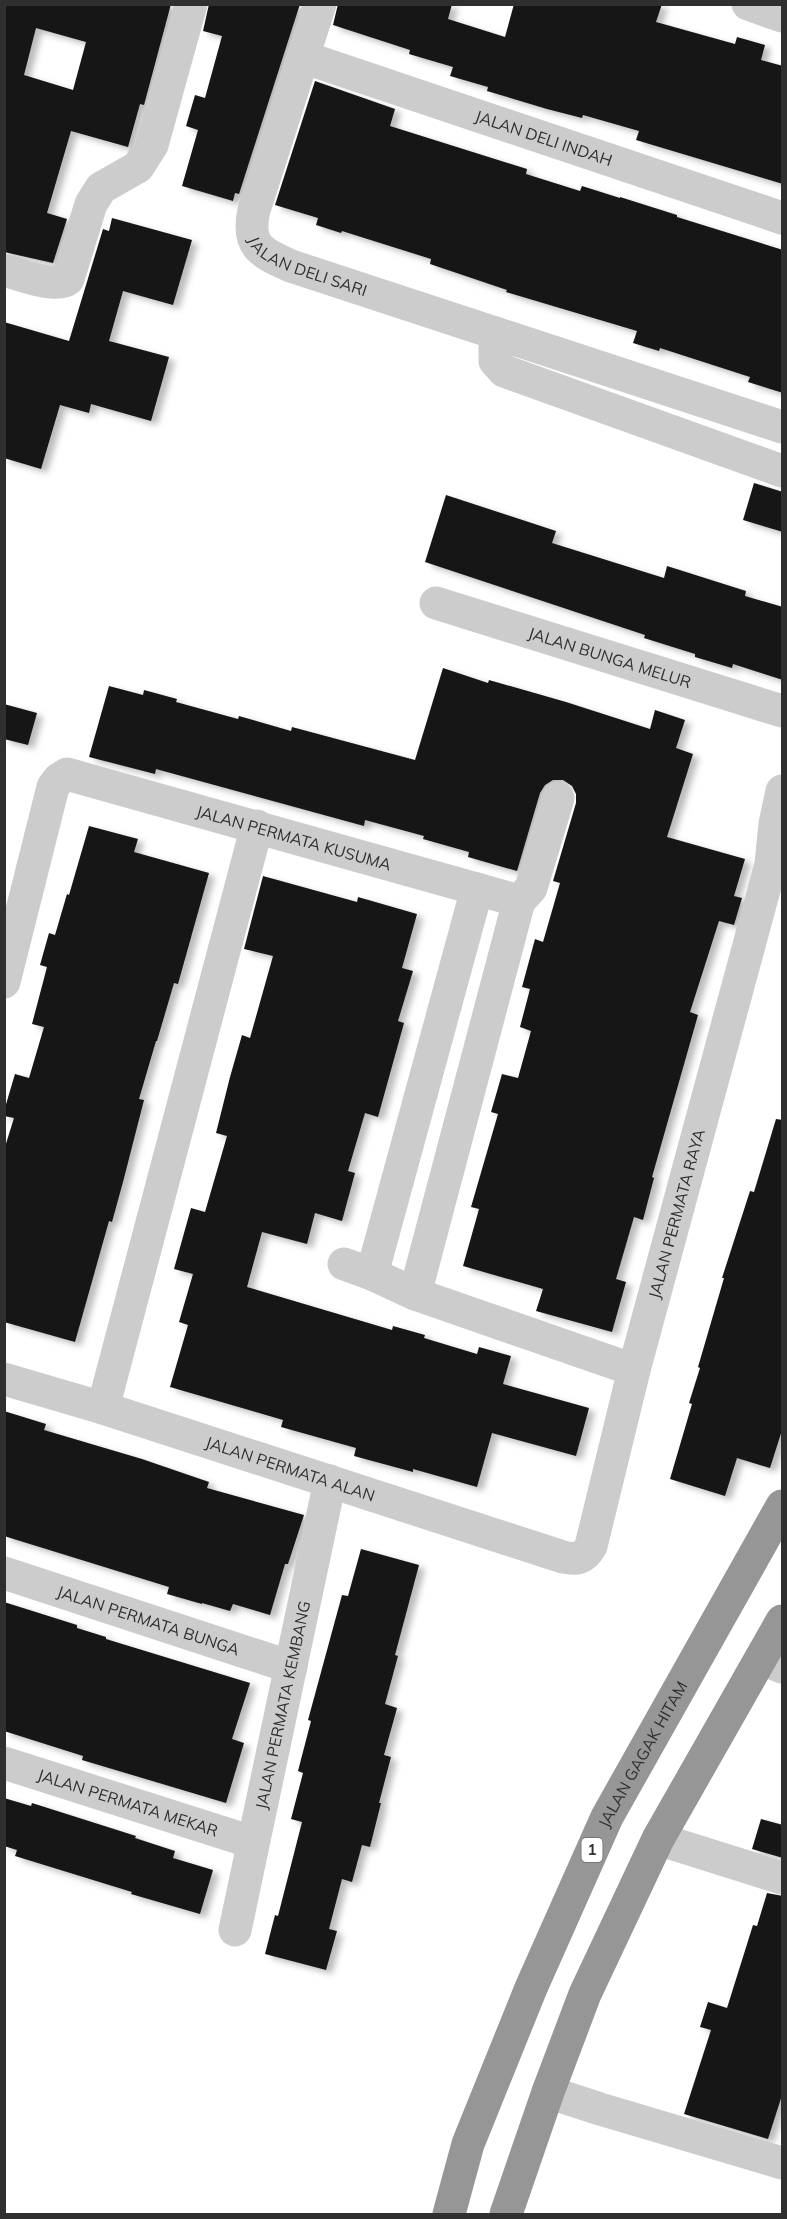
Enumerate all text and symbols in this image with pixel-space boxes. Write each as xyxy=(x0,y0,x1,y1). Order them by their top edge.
street label: JALAN DELI INDAH xyxy=(472,106,615,170)
street label: JALAN DELI SARI xyxy=(244,233,370,300)
street label: JALAN BUNGA MELUR xyxy=(526,622,694,692)
street label: JALAN PERMATA KUSUMA xyxy=(194,801,394,875)
street label: JALAN PERMATA RAYA xyxy=(644,1126,709,1301)
street label: JALAN PERMATA ALAN xyxy=(203,1432,377,1505)
street label: JALAN PERMATA BUNGA xyxy=(55,1581,243,1660)
street label: JALAN PERMATA KEMBANG xyxy=(251,1599,314,1811)
street label: JALAN GAGAK HITAM xyxy=(594,1677,691,1830)
street label: JALAN PERMATA MEKAR xyxy=(35,1764,221,1841)
road number: 1 xyxy=(582,1838,602,1862)

